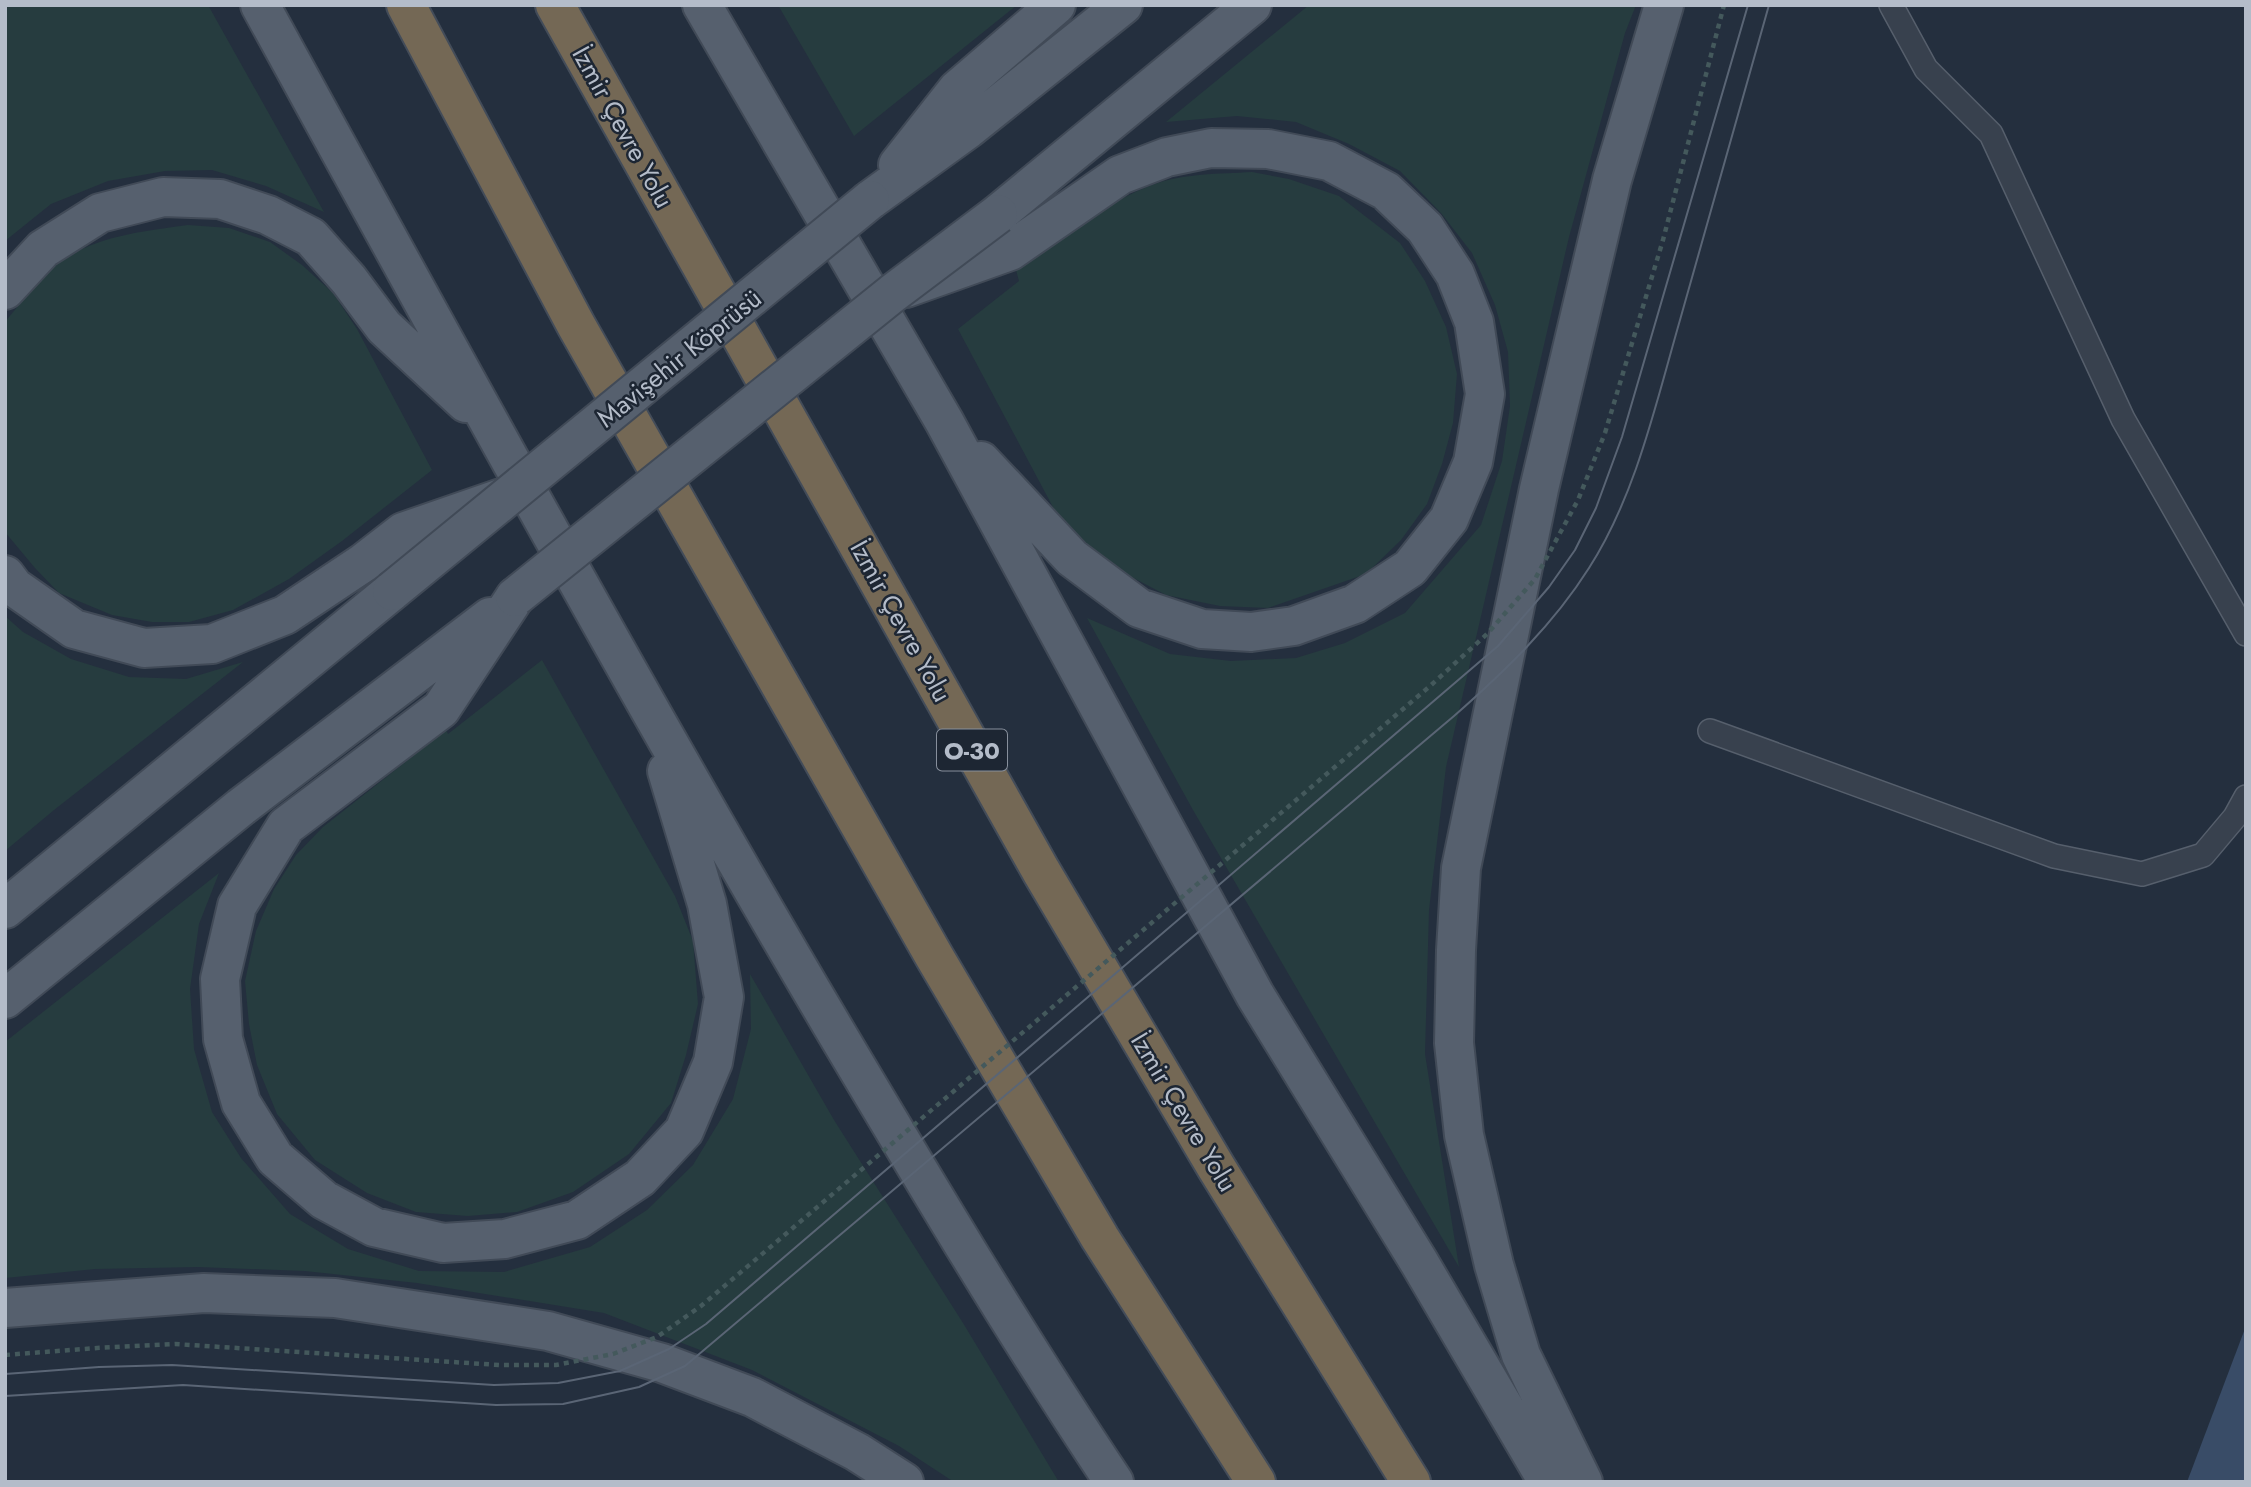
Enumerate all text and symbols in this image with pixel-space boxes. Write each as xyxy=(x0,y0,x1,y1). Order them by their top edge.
street label: İzmir Çevre Yolu xyxy=(563,39,683,215)
street label: Mavişehir Köprüsü xyxy=(588,280,770,436)
street label: İzmir Çevre Yolu xyxy=(841,533,961,709)
road number: O-30 xyxy=(937,730,1007,770)
street label: İzmir Çevre Yolu xyxy=(1121,1025,1247,1199)

